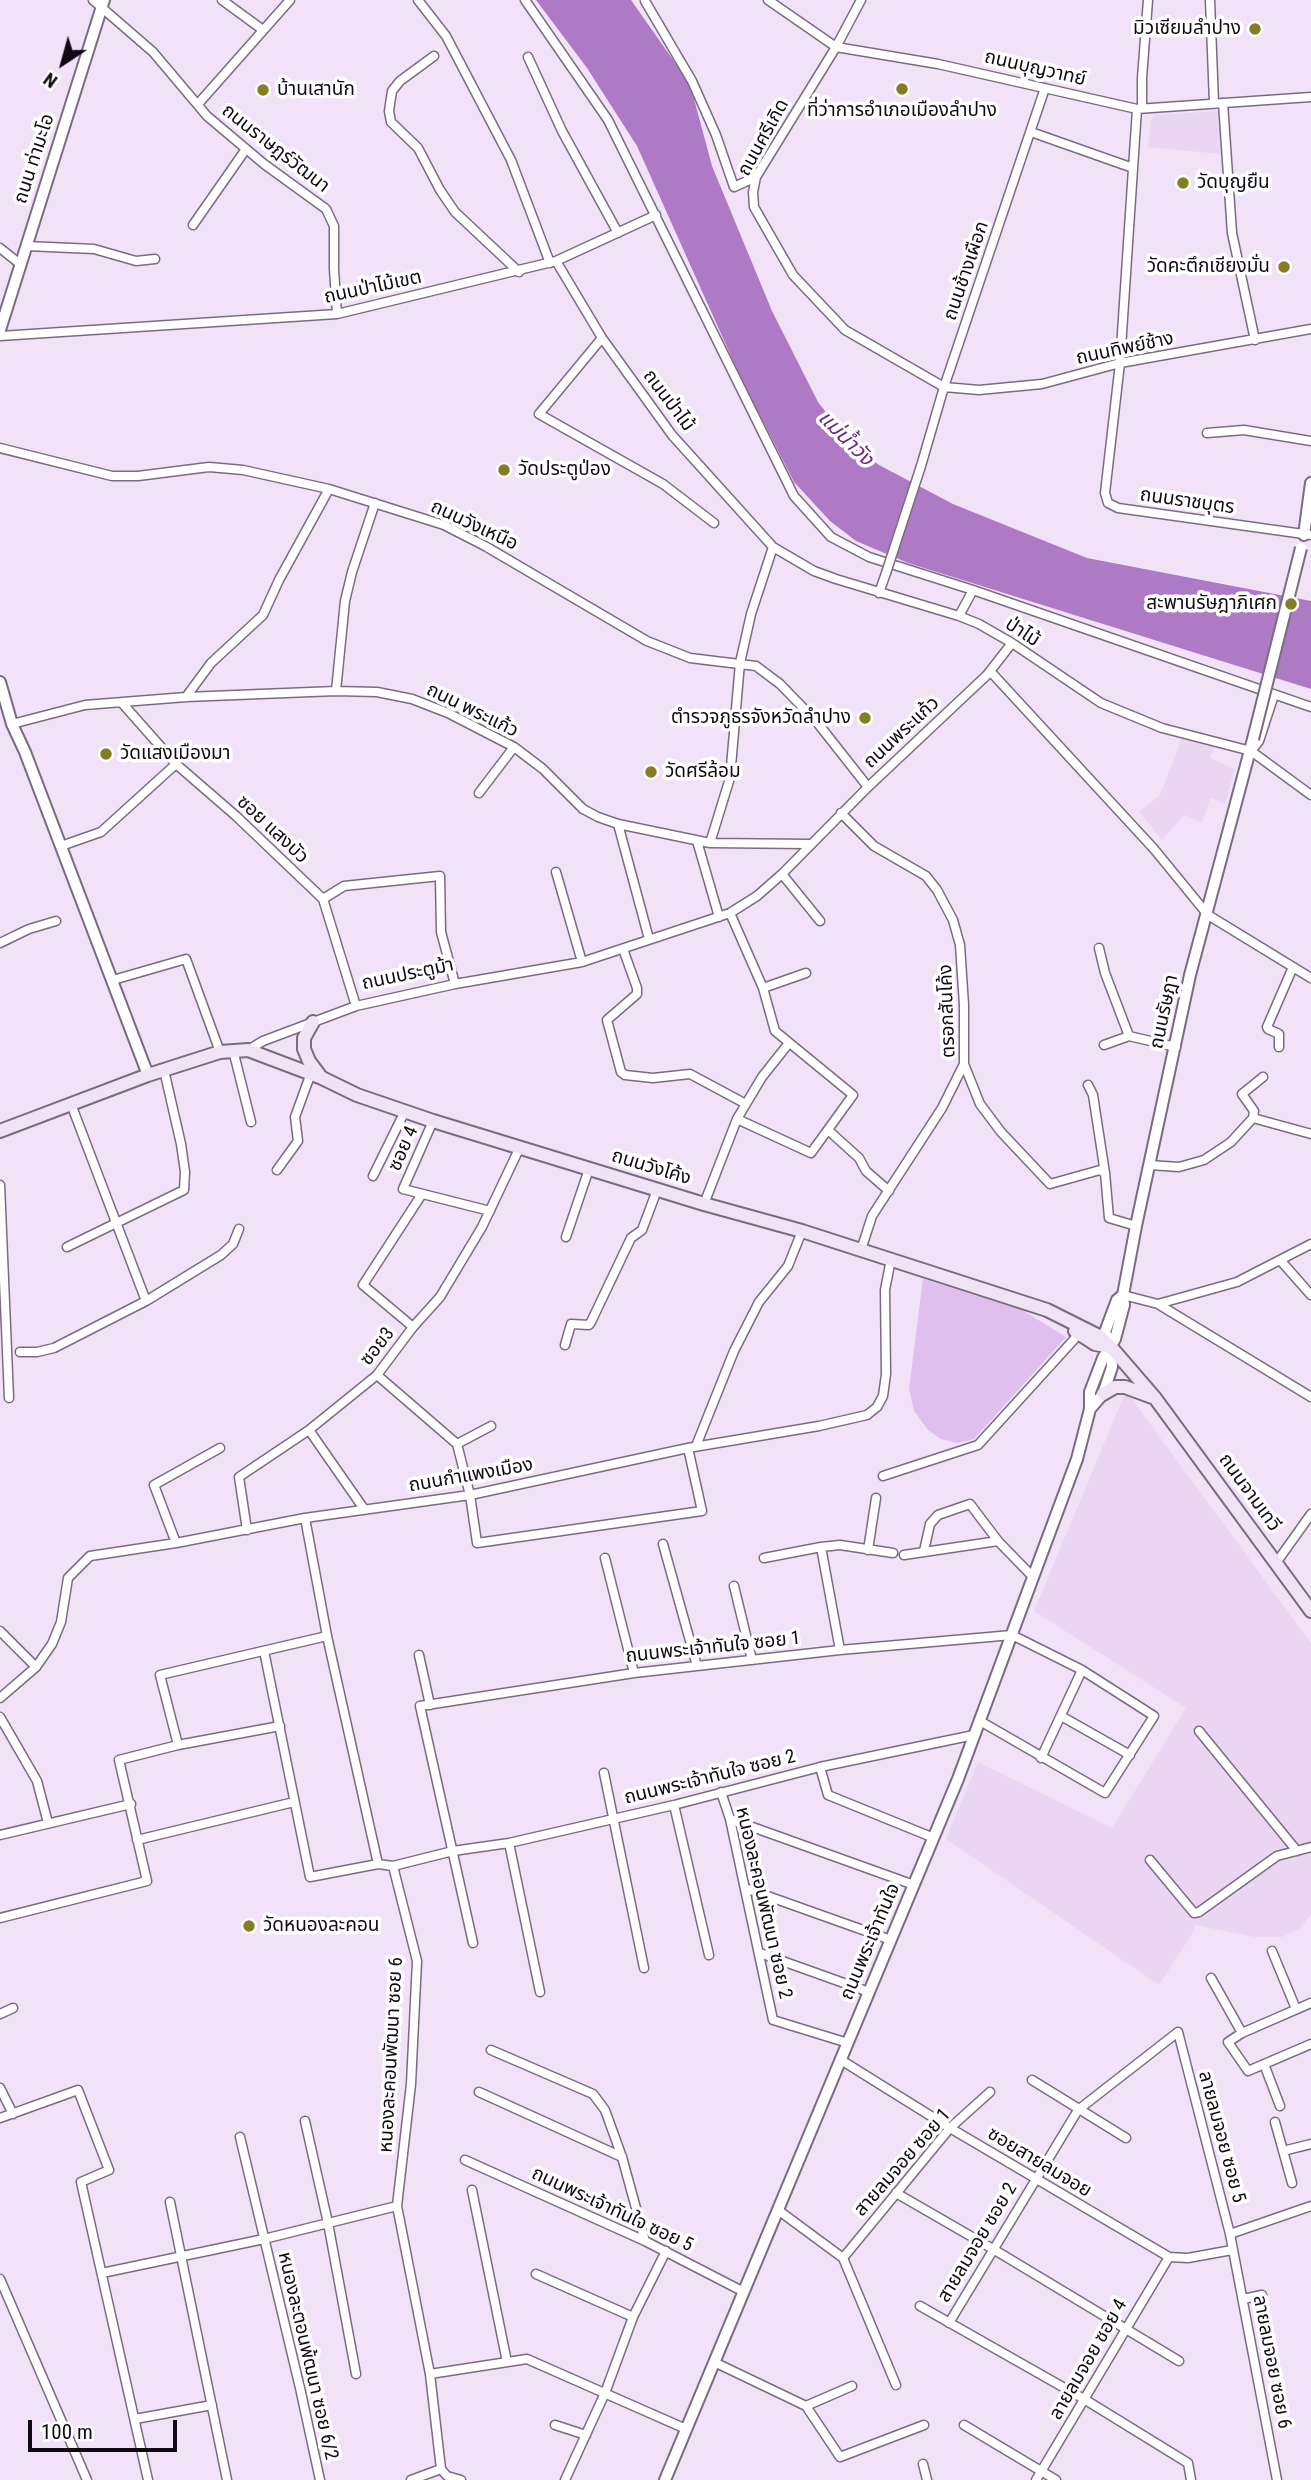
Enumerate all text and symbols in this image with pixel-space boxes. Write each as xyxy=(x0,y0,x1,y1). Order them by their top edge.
place label: มิวเซียมลำปาง xyxy=(1133,18,1241,40)
marker: มิวเซียมลำปาง xyxy=(1247,21,1263,37)
north arrow xyxy=(28,28,98,98)
street label: ถนนบุญวาทย์ xyxy=(982,46,1088,92)
text: N xyxy=(39,68,62,93)
place label: บ้านเสานัก xyxy=(277,79,355,101)
marker: ที่ว่าการอำเภอเมืองลำปาง xyxy=(894,81,910,97)
marker: บ้านเสานัก xyxy=(255,82,271,98)
street label: ถนนศรีเกิด xyxy=(734,95,794,181)
street label: ถนนราษฎร์วัฒนา xyxy=(217,100,333,198)
place label: ที่ว่าการอำเภอเมืองลำปาง xyxy=(807,100,997,122)
street label: ถนน ท่ามะโอ xyxy=(10,111,60,207)
place label: วัดบุญยืน xyxy=(1197,172,1270,194)
marker: วัดบุญยืน xyxy=(1175,175,1191,191)
street label: ถนนช้างเผือก xyxy=(939,218,995,324)
place label: วัดคะตึกเชียงมั่น xyxy=(1147,256,1270,278)
marker: วัดคะตึกเชียงมั่น xyxy=(1276,259,1292,275)
street label: ถนนป่าไม้เขต xyxy=(322,267,424,309)
street label: ถนนทิพย์ช้าง xyxy=(1074,328,1176,370)
street label: ถนนป่าไม้ xyxy=(637,366,699,436)
water label: แม่น้ำวัง xyxy=(812,406,878,472)
place label: วัดประตูป่อง xyxy=(518,459,611,481)
marker: วัดประตูป่อง xyxy=(496,462,512,478)
street label: ถนนราชบุตร xyxy=(1138,484,1236,520)
street label: ถนนวังเหนือ xyxy=(427,496,521,556)
place label: สะพานรัษฎาภิเศก xyxy=(1146,593,1277,615)
marker: สะพานรัษฎาภิเศก xyxy=(1283,596,1299,612)
street label: ป่าไม้ xyxy=(1000,613,1044,653)
street label: ถนน พระแก้ว xyxy=(422,679,522,743)
street label: ถนนพระแก้ว xyxy=(859,692,945,774)
place label: ตำรวจภูธรจังหวัดลำปาง xyxy=(671,707,851,729)
marker: ตำรวจภูธรจังหวัดลำปาง xyxy=(857,710,873,726)
place label: วัดแสงเมืองมา xyxy=(120,743,230,765)
marker: วัดแสงเมืองมา xyxy=(98,746,114,762)
place label: วัดศรีล้อม xyxy=(665,761,741,783)
marker: วัดศรีล้อม xyxy=(643,764,659,780)
street label: ซอย แสงบัว xyxy=(231,791,313,869)
street label: ถนนประตูม้า xyxy=(360,954,456,996)
street label: ตรอกสันโค้ง xyxy=(935,964,961,1058)
street label: ถนนรัษฎา xyxy=(1146,973,1184,1051)
street label: ซอย 4 xyxy=(384,1123,424,1175)
street label: ถนนวังโค้ง xyxy=(609,1145,693,1191)
street label: ซอย3 xyxy=(356,1323,400,1371)
street label: ถนนจามเทวี xyxy=(1213,1450,1285,1536)
street label: ถนนกำแพงเมือง xyxy=(407,1454,535,1498)
street label: ถนนพระเจ้าทันใจ ซอย 1 xyxy=(624,1627,802,1669)
street label: ถนนพระเจ้าทันใจ ซอย 2 xyxy=(622,1746,798,1810)
street label: หนองละคอนพัฒนา ซอย 2 xyxy=(730,1805,796,2001)
street label: ถนนพระเจ้าทันใจ xyxy=(836,1880,906,2004)
place label: วัดหนองละคอน xyxy=(263,1915,379,1937)
marker: วัดหนองละคอน xyxy=(241,1918,257,1934)
street label: หนองละคอนพัฒนา ซอย 6 xyxy=(375,1957,409,2153)
street label: ลายลมจอย ซอย 5 xyxy=(1192,2069,1250,2205)
street label: สายลมจอย ซอย 1 xyxy=(850,2104,956,2222)
street label: ซอยสายลมจอย xyxy=(983,2123,1095,2203)
street label: ถนนพระเจ้าทันใจ ซอย 5 xyxy=(528,2163,696,2257)
street label: สายลมจอย ซอย 2 xyxy=(933,2179,1023,2307)
street label: หนองละตอนพ้ฒนา ซอย 6/2 xyxy=(272,2250,342,2462)
street label: ลายลมจอย ซอย 6 xyxy=(1247,2293,1295,2431)
street label: ลายลมจอย ซอย 4 xyxy=(1045,2296,1133,2424)
scale bar xyxy=(32,2406,180,2450)
text: 100 m xyxy=(41,2420,93,2444)

